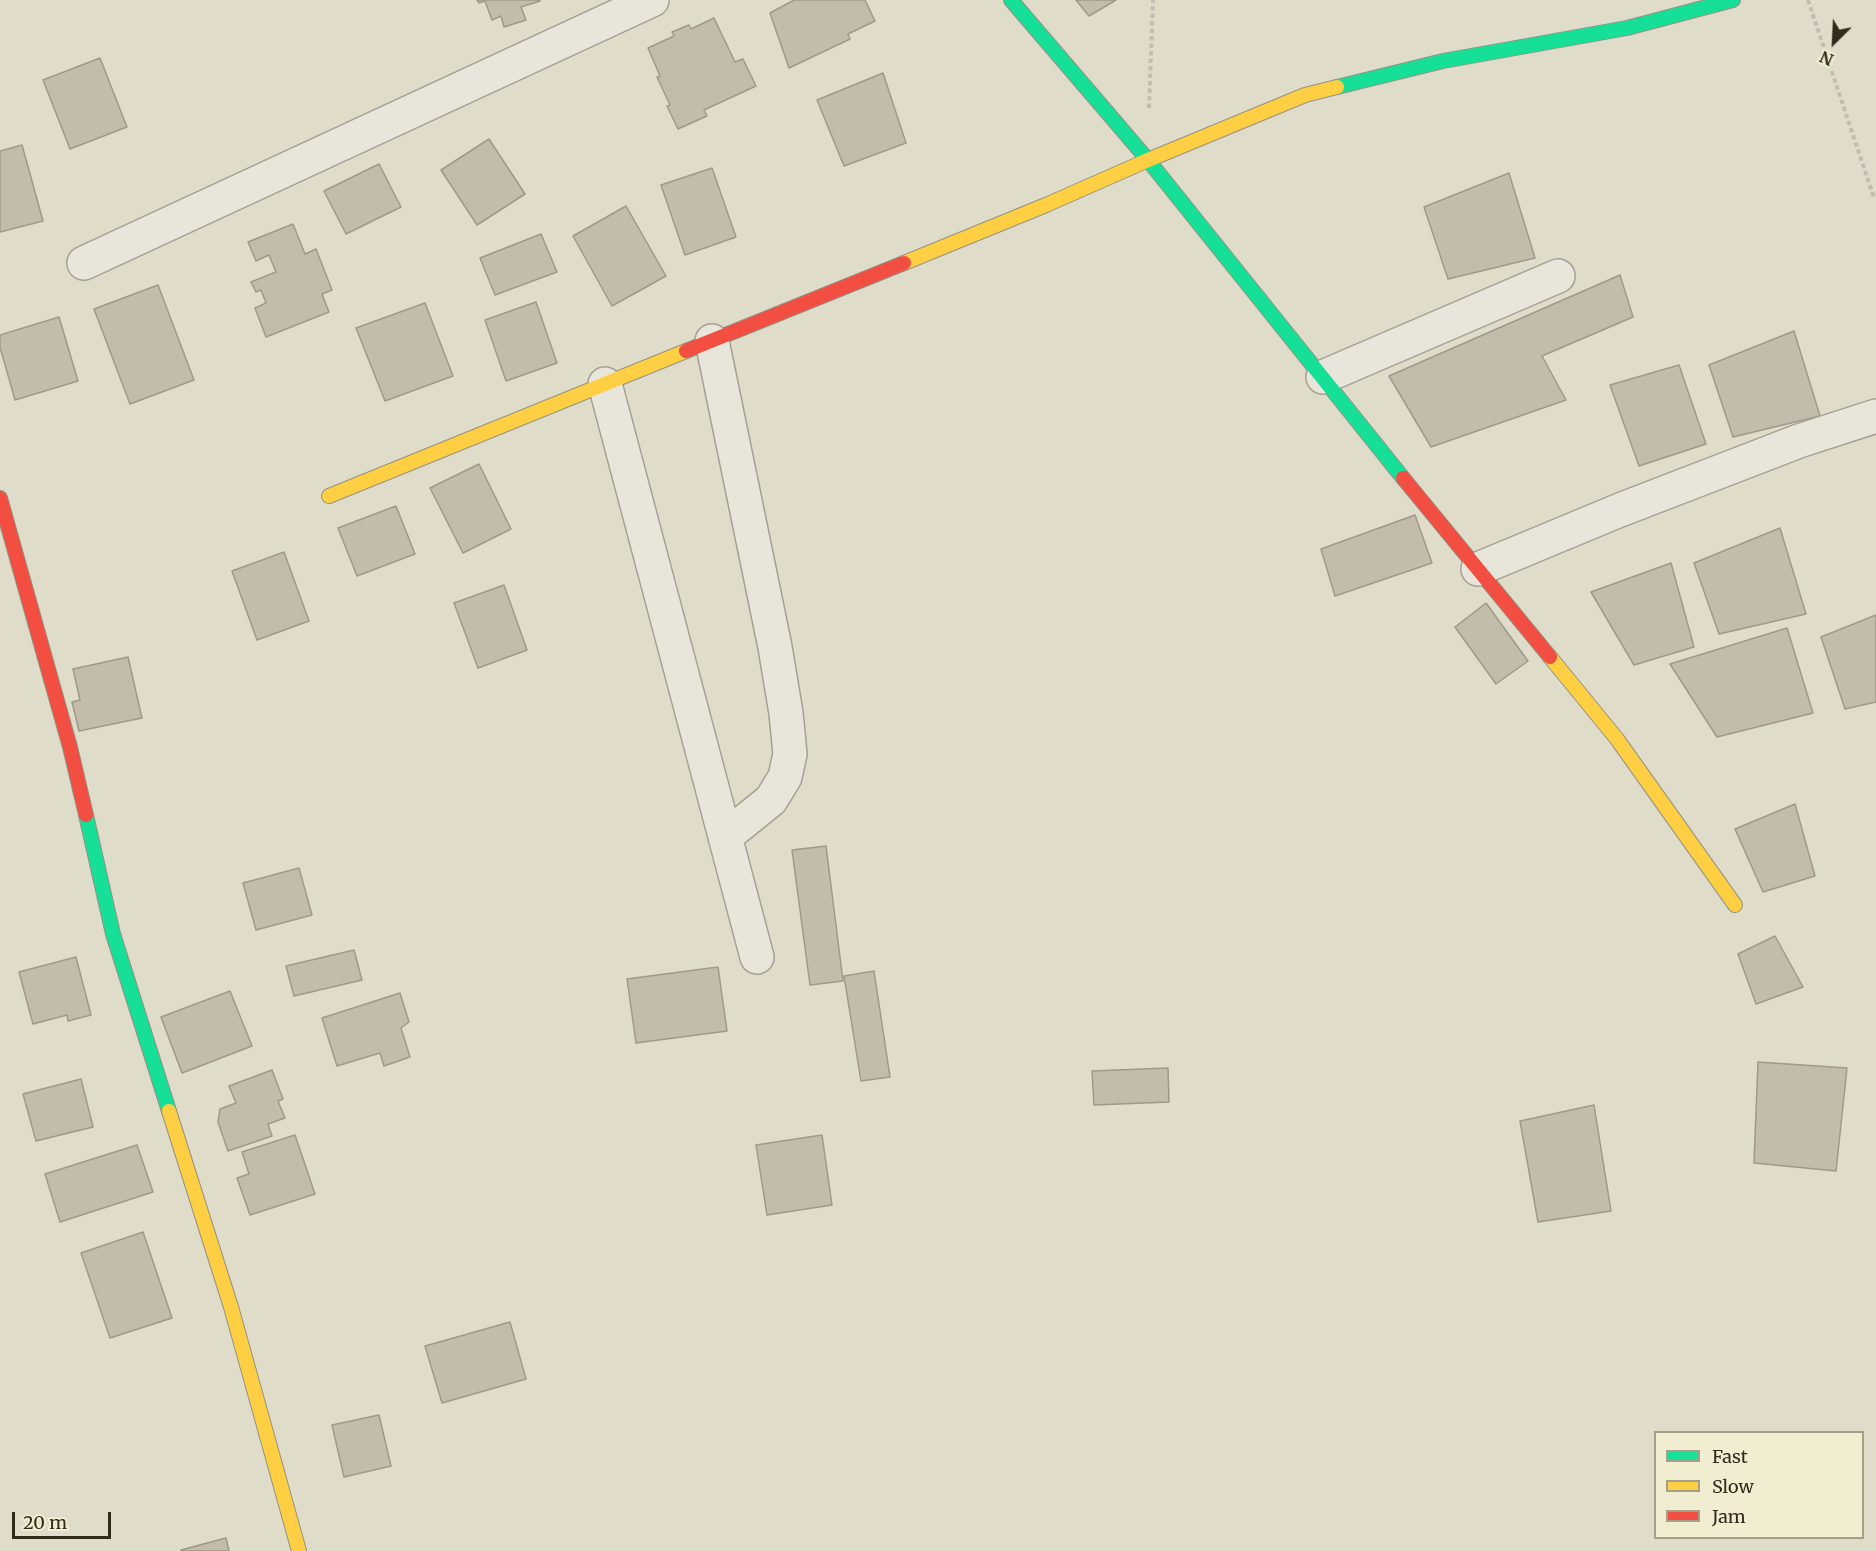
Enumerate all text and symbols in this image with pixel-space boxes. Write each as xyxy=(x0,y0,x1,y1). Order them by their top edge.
north arrow xyxy=(1804,12,1864,72)
text: N xyxy=(1817,47,1837,70)
legend xyxy=(1654,1431,1864,1539)
text: Fast xyxy=(1712,1445,1748,1468)
text: Slow xyxy=(1712,1475,1754,1498)
scale bar xyxy=(15,1500,114,1538)
text: Jam xyxy=(1712,1505,1746,1528)
text: 20 m xyxy=(23,1511,67,1534)

